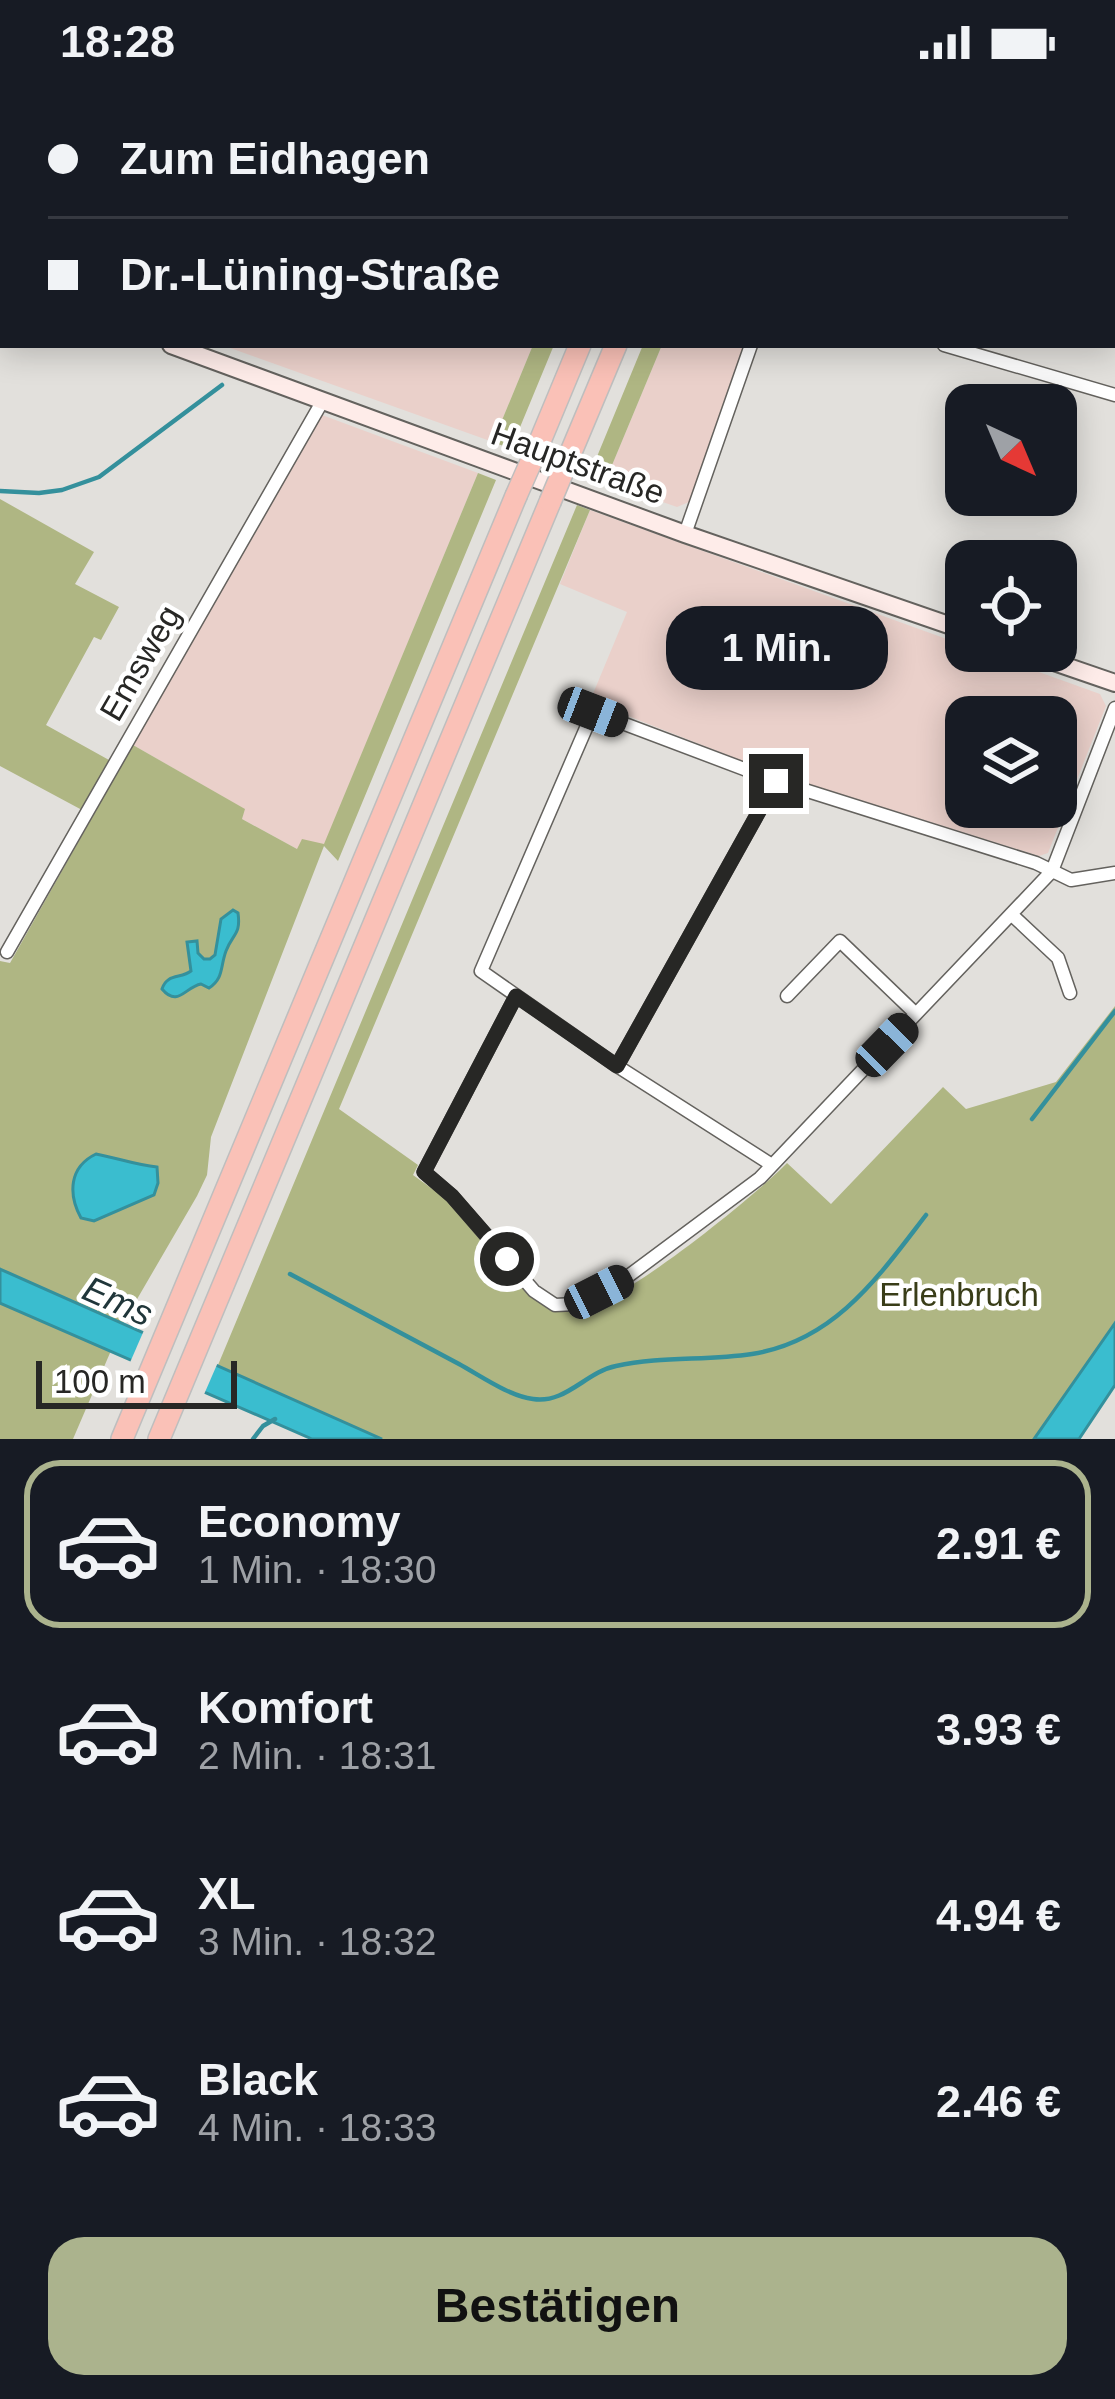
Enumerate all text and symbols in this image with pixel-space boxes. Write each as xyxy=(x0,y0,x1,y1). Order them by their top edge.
text: 18:28 xyxy=(60,16,175,67)
text: Zum Eidhagen xyxy=(120,133,430,184)
text: Dr.-Lüning-Straße xyxy=(120,249,500,300)
north arrow xyxy=(945,384,1077,516)
map controls xyxy=(945,384,1077,828)
street label: Hauptstraße xyxy=(486,415,670,511)
button: locate xyxy=(945,540,1077,672)
street label: Emsweg xyxy=(92,599,188,727)
callout: 1 Min. xyxy=(665,607,887,691)
text: 1 Min. xyxy=(722,626,832,669)
car xyxy=(553,682,633,742)
button: layers xyxy=(945,696,1077,828)
route end xyxy=(749,754,803,808)
car xyxy=(849,1007,925,1083)
route start xyxy=(480,1232,534,1286)
car xyxy=(559,1260,639,1324)
water label: Ems xyxy=(77,1268,159,1334)
park label: Erlenbruch xyxy=(879,1276,1039,1313)
scale bar xyxy=(36,1355,237,1408)
text: 100 m xyxy=(54,1363,146,1400)
icon: car xyxy=(54,1490,162,1598)
text: Economy xyxy=(198,1496,401,1547)
text: 2.91 € xyxy=(936,1518,1061,1569)
text: 1 Min. · 18:30 xyxy=(198,1548,436,1591)
icon: car xyxy=(54,1676,162,1784)
text: Komfort xyxy=(198,1682,373,1733)
text: 3.93 € xyxy=(936,1704,1061,1755)
text: 2 Min. · 18:31 xyxy=(198,1734,436,1777)
icon: car xyxy=(54,1862,162,1970)
text: XL xyxy=(198,1868,256,1919)
text: 4.94 € xyxy=(936,1890,1061,1941)
text: 3 Min. · 18:32 xyxy=(198,1920,436,1963)
icon: car xyxy=(54,2048,162,2156)
text: Black xyxy=(198,2054,318,2105)
text: 2.46 € xyxy=(936,2076,1061,2127)
text: 4 Min. · 18:33 xyxy=(198,2106,436,2149)
button: Bestätigen xyxy=(48,2237,1067,2375)

